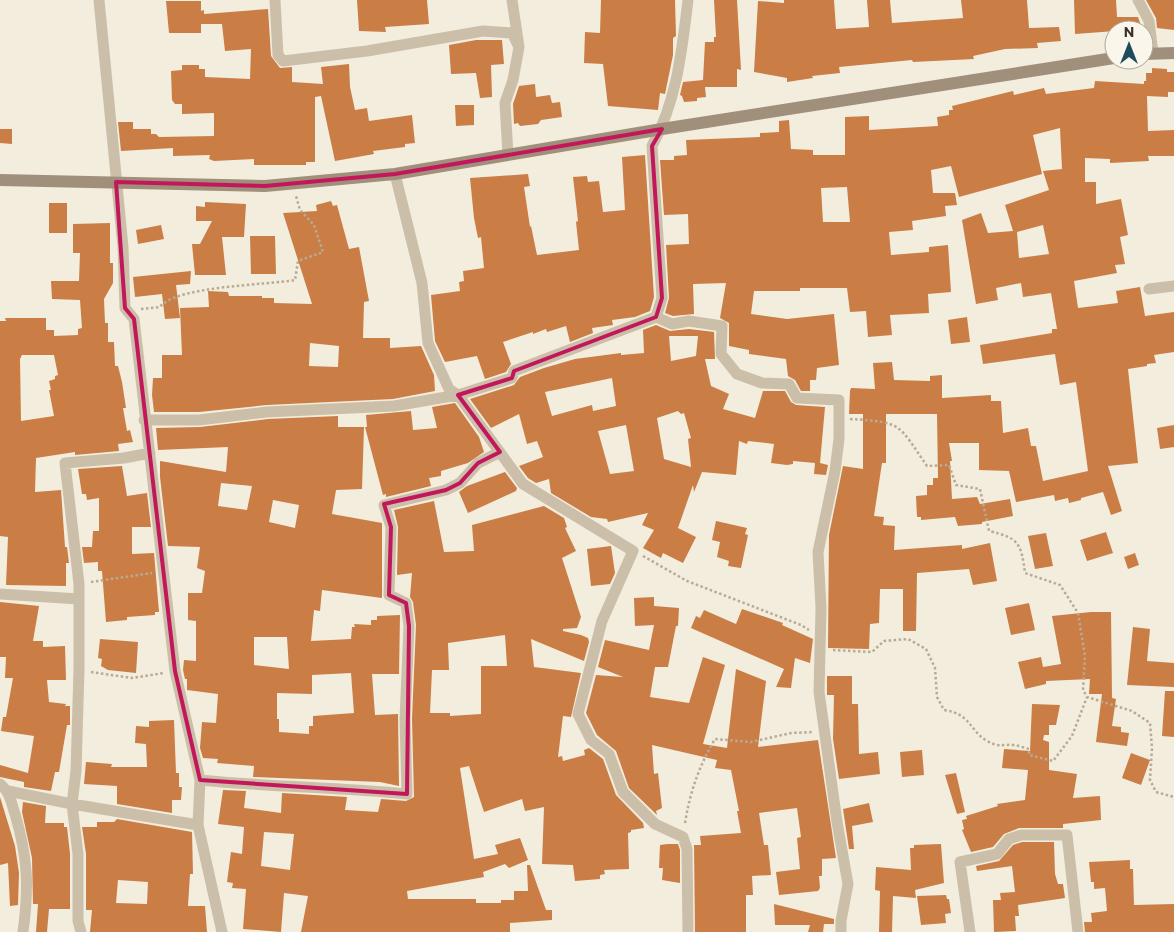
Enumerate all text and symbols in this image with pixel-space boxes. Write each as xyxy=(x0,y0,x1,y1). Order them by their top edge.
north arrow xyxy=(1104,20,1154,70)
text: N xyxy=(1124,23,1134,40)

